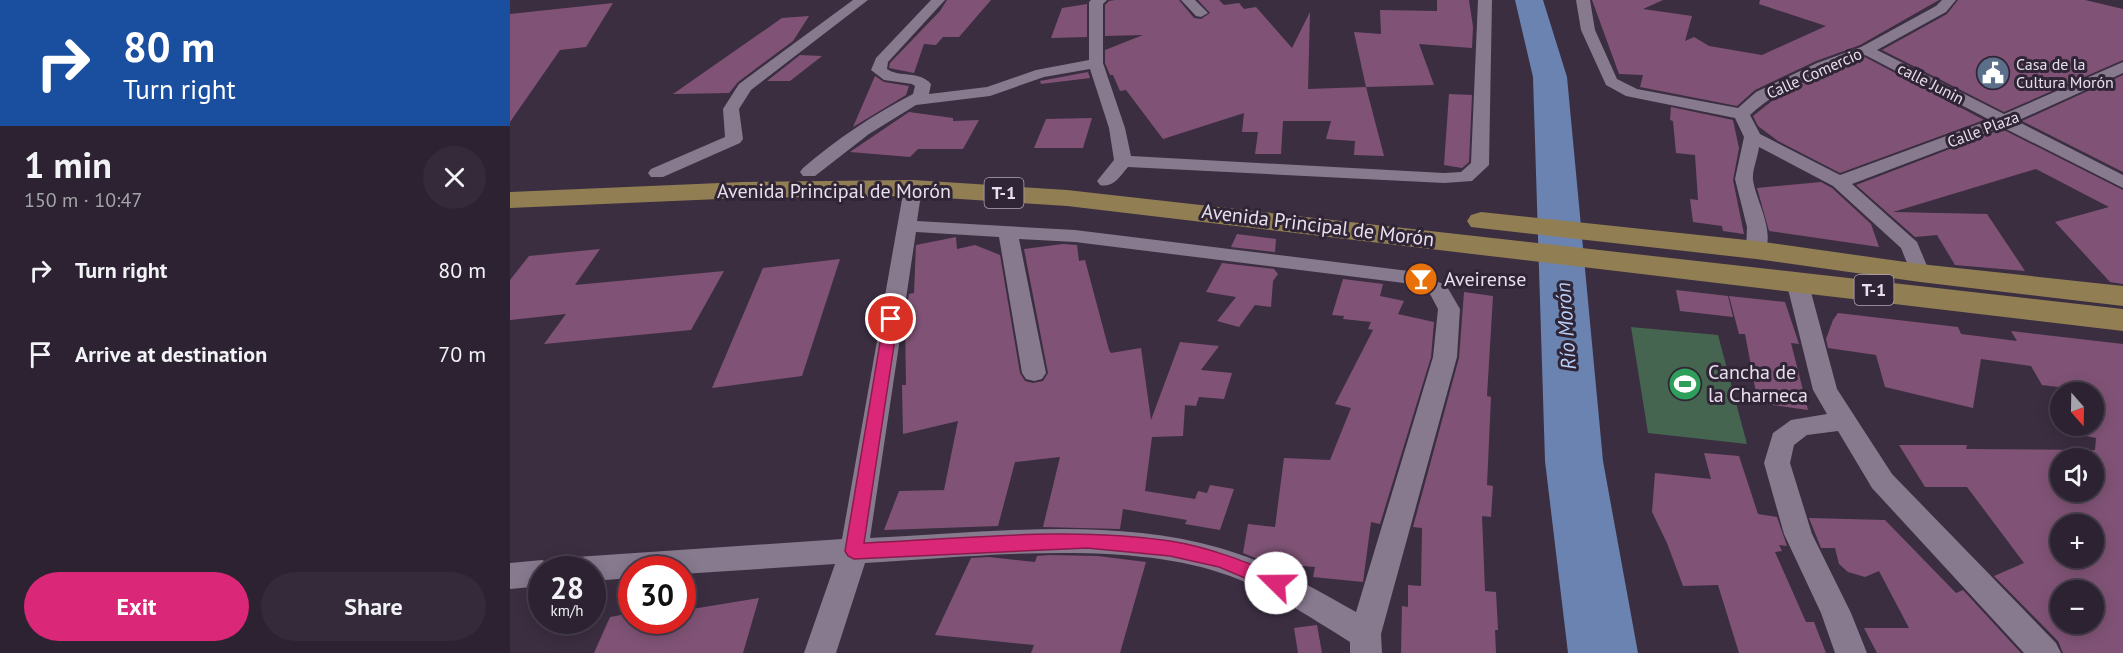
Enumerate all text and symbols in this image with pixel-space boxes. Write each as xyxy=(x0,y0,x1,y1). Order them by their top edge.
text: 80 m xyxy=(123,19,215,74)
icon: right xyxy=(24,24,102,102)
street label: Calle Comercio xyxy=(1763,43,1865,103)
place label: Casa de la Cultura Morón xyxy=(2016,54,2114,92)
public building icon: Casa de la Cultura Morón xyxy=(1975,55,2011,91)
street label: calle Junin xyxy=(1894,58,1968,108)
text: Turn right xyxy=(123,72,236,106)
street label: Calle Plaza xyxy=(1944,106,2022,152)
text: 1 min xyxy=(24,141,112,188)
button: close xyxy=(423,146,486,209)
street label: Avenida Principal de Morón xyxy=(717,178,951,204)
road number: T-1 xyxy=(984,178,1024,208)
text: 150 m · 10:47 xyxy=(24,187,142,213)
street label: Avenida Principal de Morón xyxy=(1200,198,1436,252)
icon: right xyxy=(24,254,57,287)
text: Turn right xyxy=(75,256,167,284)
text: 80 m xyxy=(438,256,486,284)
bar icon: Aveirense xyxy=(1403,261,1439,297)
place label: Aveirense xyxy=(1444,266,1526,292)
road number: T-1 xyxy=(1854,275,1894,305)
water label: Río Morón xyxy=(1549,281,1582,371)
pin xyxy=(865,293,916,344)
icon: arrive xyxy=(874,302,907,335)
icon: arrive xyxy=(24,338,57,371)
text: Arrive at destination xyxy=(75,340,267,368)
text: 70 m xyxy=(438,340,486,368)
place label: Cancha de la Charneca xyxy=(1708,359,1808,408)
sports icon: Cancha de la Charneca xyxy=(1667,366,1703,402)
north arrow xyxy=(2050,382,2104,436)
map controls xyxy=(2050,382,2104,634)
button: sound xyxy=(2050,448,2104,502)
button: + xyxy=(2050,514,2104,568)
position arrow xyxy=(1244,551,1308,615)
speed limit sign: 30 xyxy=(618,556,696,634)
text: 28 xyxy=(550,568,584,607)
button: Exit xyxy=(24,572,249,641)
button: Share xyxy=(261,572,486,641)
button: − xyxy=(2050,580,2104,634)
text: km/h xyxy=(551,601,583,620)

